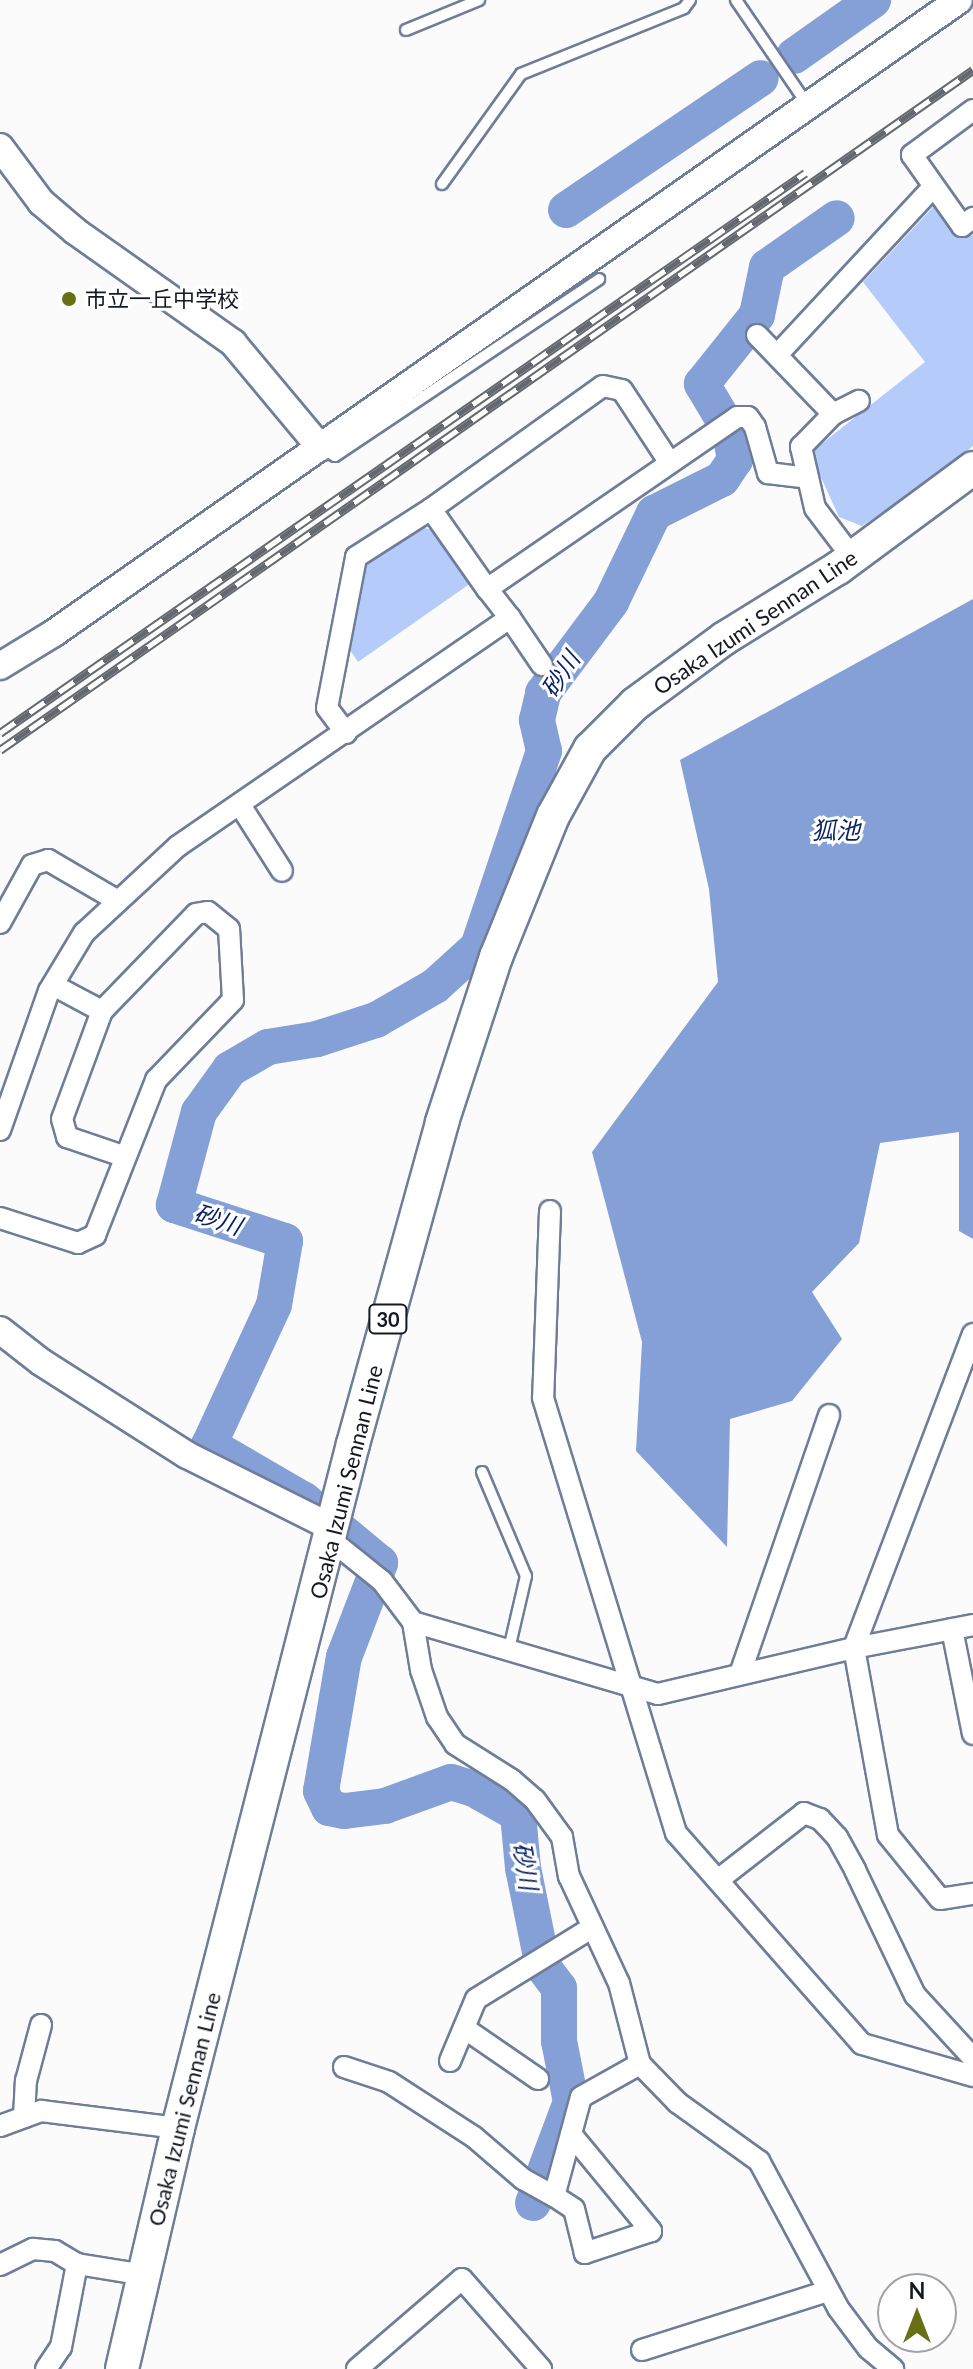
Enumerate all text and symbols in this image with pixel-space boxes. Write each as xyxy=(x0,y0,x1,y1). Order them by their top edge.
place label: 市立一丘中学校 xyxy=(85,286,239,312)
marker: 市立一丘中学校 xyxy=(60,290,78,308)
street label: Osaka Izumi Sennan Line xyxy=(648,544,862,700)
water label: 砂川 xyxy=(535,646,585,702)
water label: 狐池 xyxy=(812,816,860,844)
water label: 砂川 xyxy=(191,1198,245,1240)
road number: 30 xyxy=(368,1303,408,1335)
street label: Osaka Izumi Sennan Line xyxy=(304,1362,388,1602)
water label: 砂川 xyxy=(508,1840,544,1892)
street label: Osaka Izumi Sennan Line xyxy=(142,1989,226,2229)
north arrow xyxy=(877,2273,957,2353)
text: N xyxy=(909,2277,925,2304)

